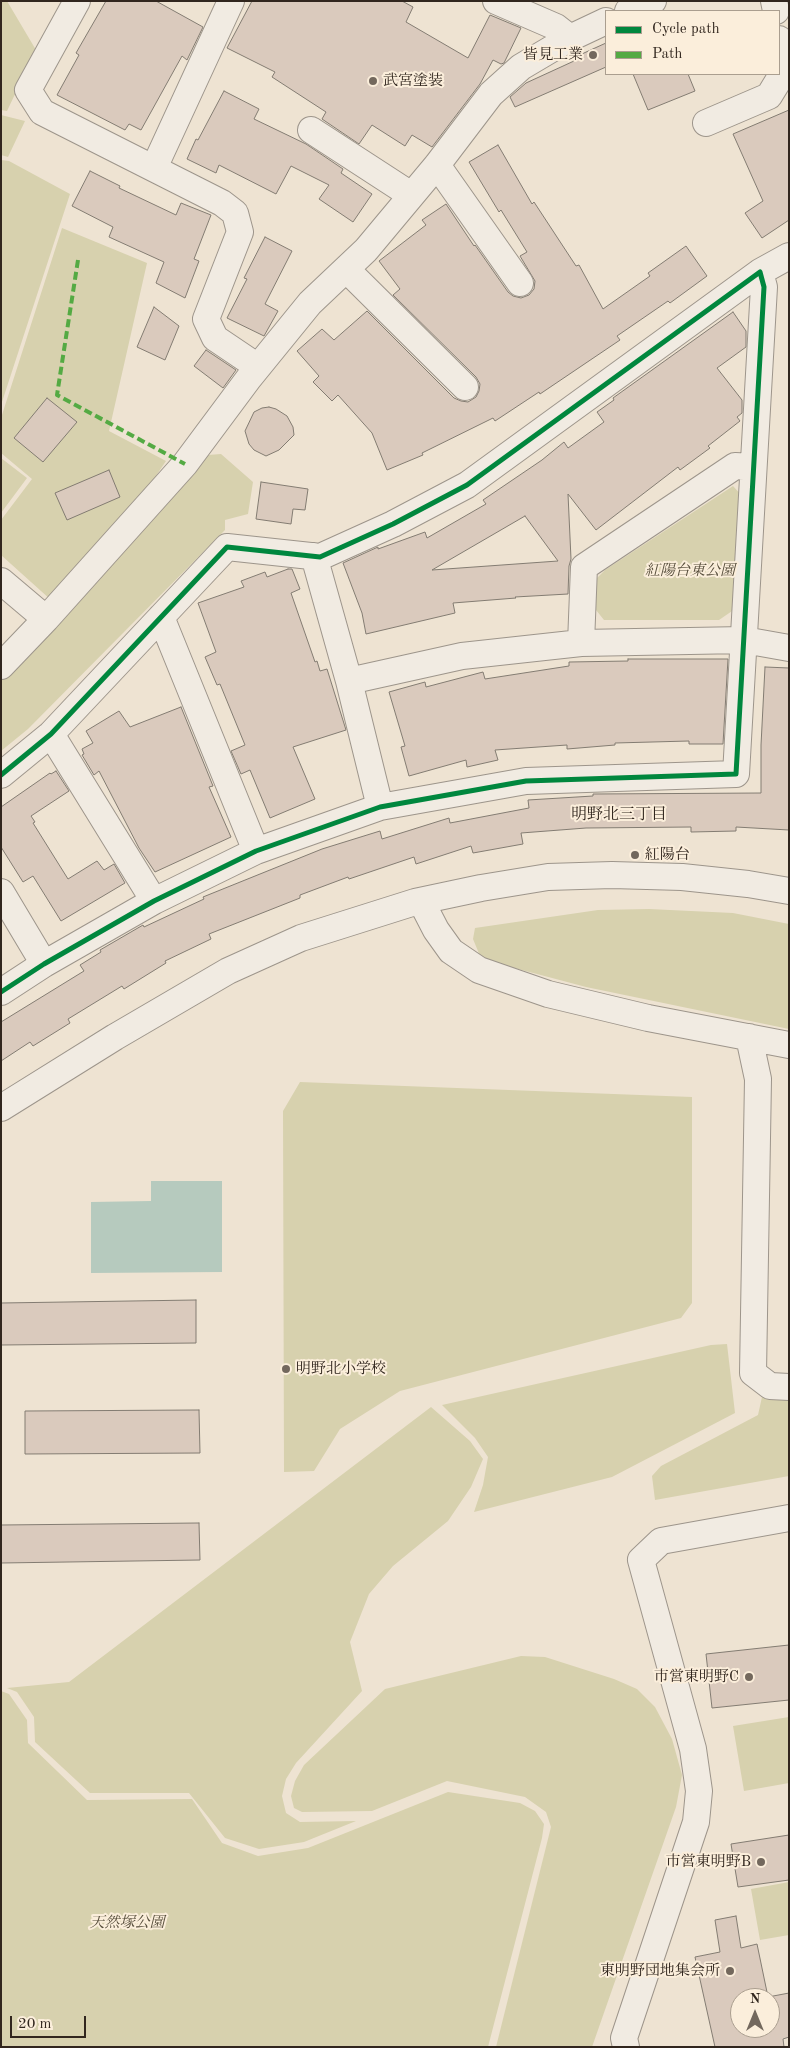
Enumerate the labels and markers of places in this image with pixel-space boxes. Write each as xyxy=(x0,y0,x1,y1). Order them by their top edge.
place label: 皆見工業 xyxy=(523,46,583,64)
marker: 皆見工業 xyxy=(587,49,599,61)
place label: 武宮塗装 xyxy=(383,72,443,90)
marker: 武宮塗装 xyxy=(367,75,379,87)
place label: 紅陽台 xyxy=(645,846,690,864)
marker: 紅陽台 xyxy=(629,849,641,861)
place label: 明野北小学校 xyxy=(296,1360,386,1378)
marker: 明野北小学校 xyxy=(280,1363,292,1375)
place label: 市営東明野C xyxy=(654,1668,739,1686)
marker: 市営東明野C xyxy=(743,1671,755,1683)
place label: 市営東明野B xyxy=(666,1853,751,1871)
marker: 市営東明野B xyxy=(755,1856,767,1868)
place label: 東明野団地集会所 xyxy=(600,1962,720,1980)
marker: 東明野団地集会所 xyxy=(724,1965,736,1977)

